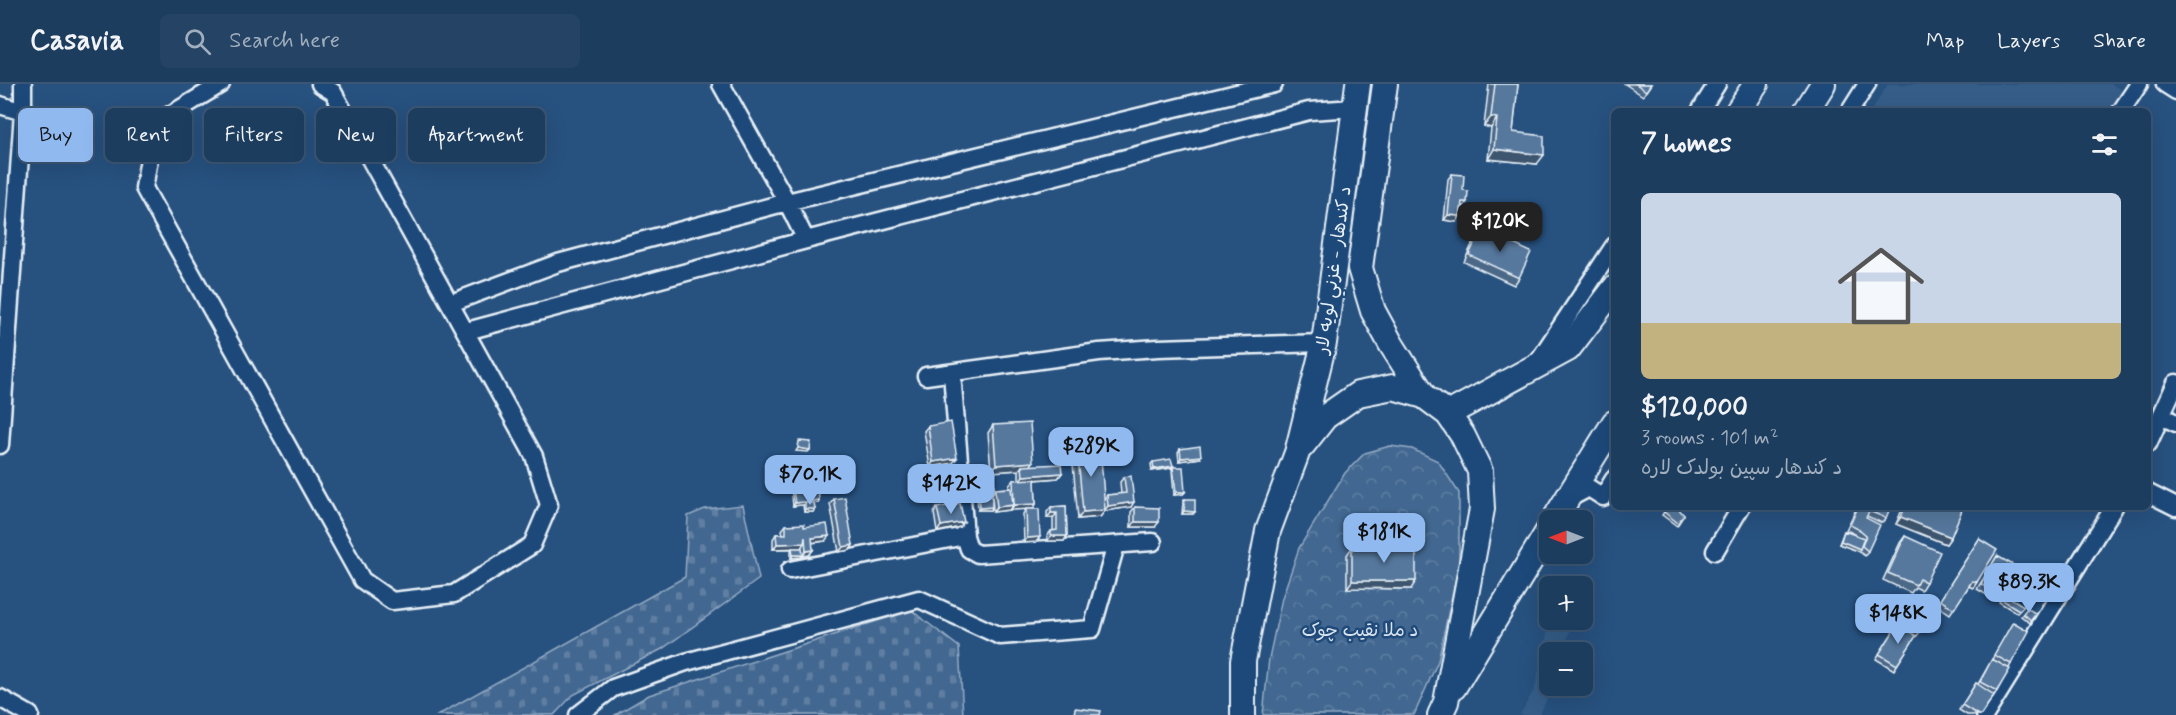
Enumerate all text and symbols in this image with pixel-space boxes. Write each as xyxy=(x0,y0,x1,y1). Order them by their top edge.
search box xyxy=(160,14,580,68)
text: Casavia xyxy=(30,23,124,60)
icon: search xyxy=(181,25,214,58)
text: Search here xyxy=(229,27,340,55)
text: Map xyxy=(1926,27,1964,55)
text: Layers xyxy=(1997,27,2060,55)
text: Share xyxy=(2093,27,2146,55)
chip: Buy xyxy=(18,108,93,162)
chip: Rent xyxy=(105,108,192,162)
chip: Filters xyxy=(204,108,304,162)
chip: New xyxy=(316,108,396,162)
chip: Apartment xyxy=(408,108,545,162)
text: 7 homes xyxy=(1641,127,1732,161)
icon: filters xyxy=(2088,128,2121,161)
street label: د کندهار - غزني لويه لار xyxy=(1310,185,1361,358)
pin: $120K xyxy=(1458,202,1542,253)
text: $120K xyxy=(1471,208,1529,235)
icon: home xyxy=(1827,232,1935,340)
text: $120,000 xyxy=(1641,391,1748,425)
text: 3 rooms · 101 m² xyxy=(1641,425,1779,452)
pin: $289K xyxy=(1049,427,1133,478)
text: $289K xyxy=(1062,433,1120,460)
pin: $70.1K xyxy=(761,455,859,506)
text: د کندهار سپین بولدک لاره xyxy=(1641,455,1842,482)
text: $70.1K xyxy=(779,461,841,488)
pin: $142K xyxy=(909,464,993,515)
text: $142K xyxy=(922,470,980,497)
north arrow xyxy=(1539,510,1593,564)
map controls xyxy=(1539,510,1593,696)
pin: $181K xyxy=(1342,513,1426,564)
text: $181K xyxy=(1357,519,1411,546)
pin: $89.3K xyxy=(1980,563,2078,614)
text: $89.3K xyxy=(1998,569,2060,596)
button: + xyxy=(1539,576,1593,630)
pin: $148K xyxy=(1856,594,1940,645)
text: $148K xyxy=(1869,600,1927,627)
park label: د ملا نقيب چوک xyxy=(1302,619,1418,643)
button: − xyxy=(1539,642,1593,696)

